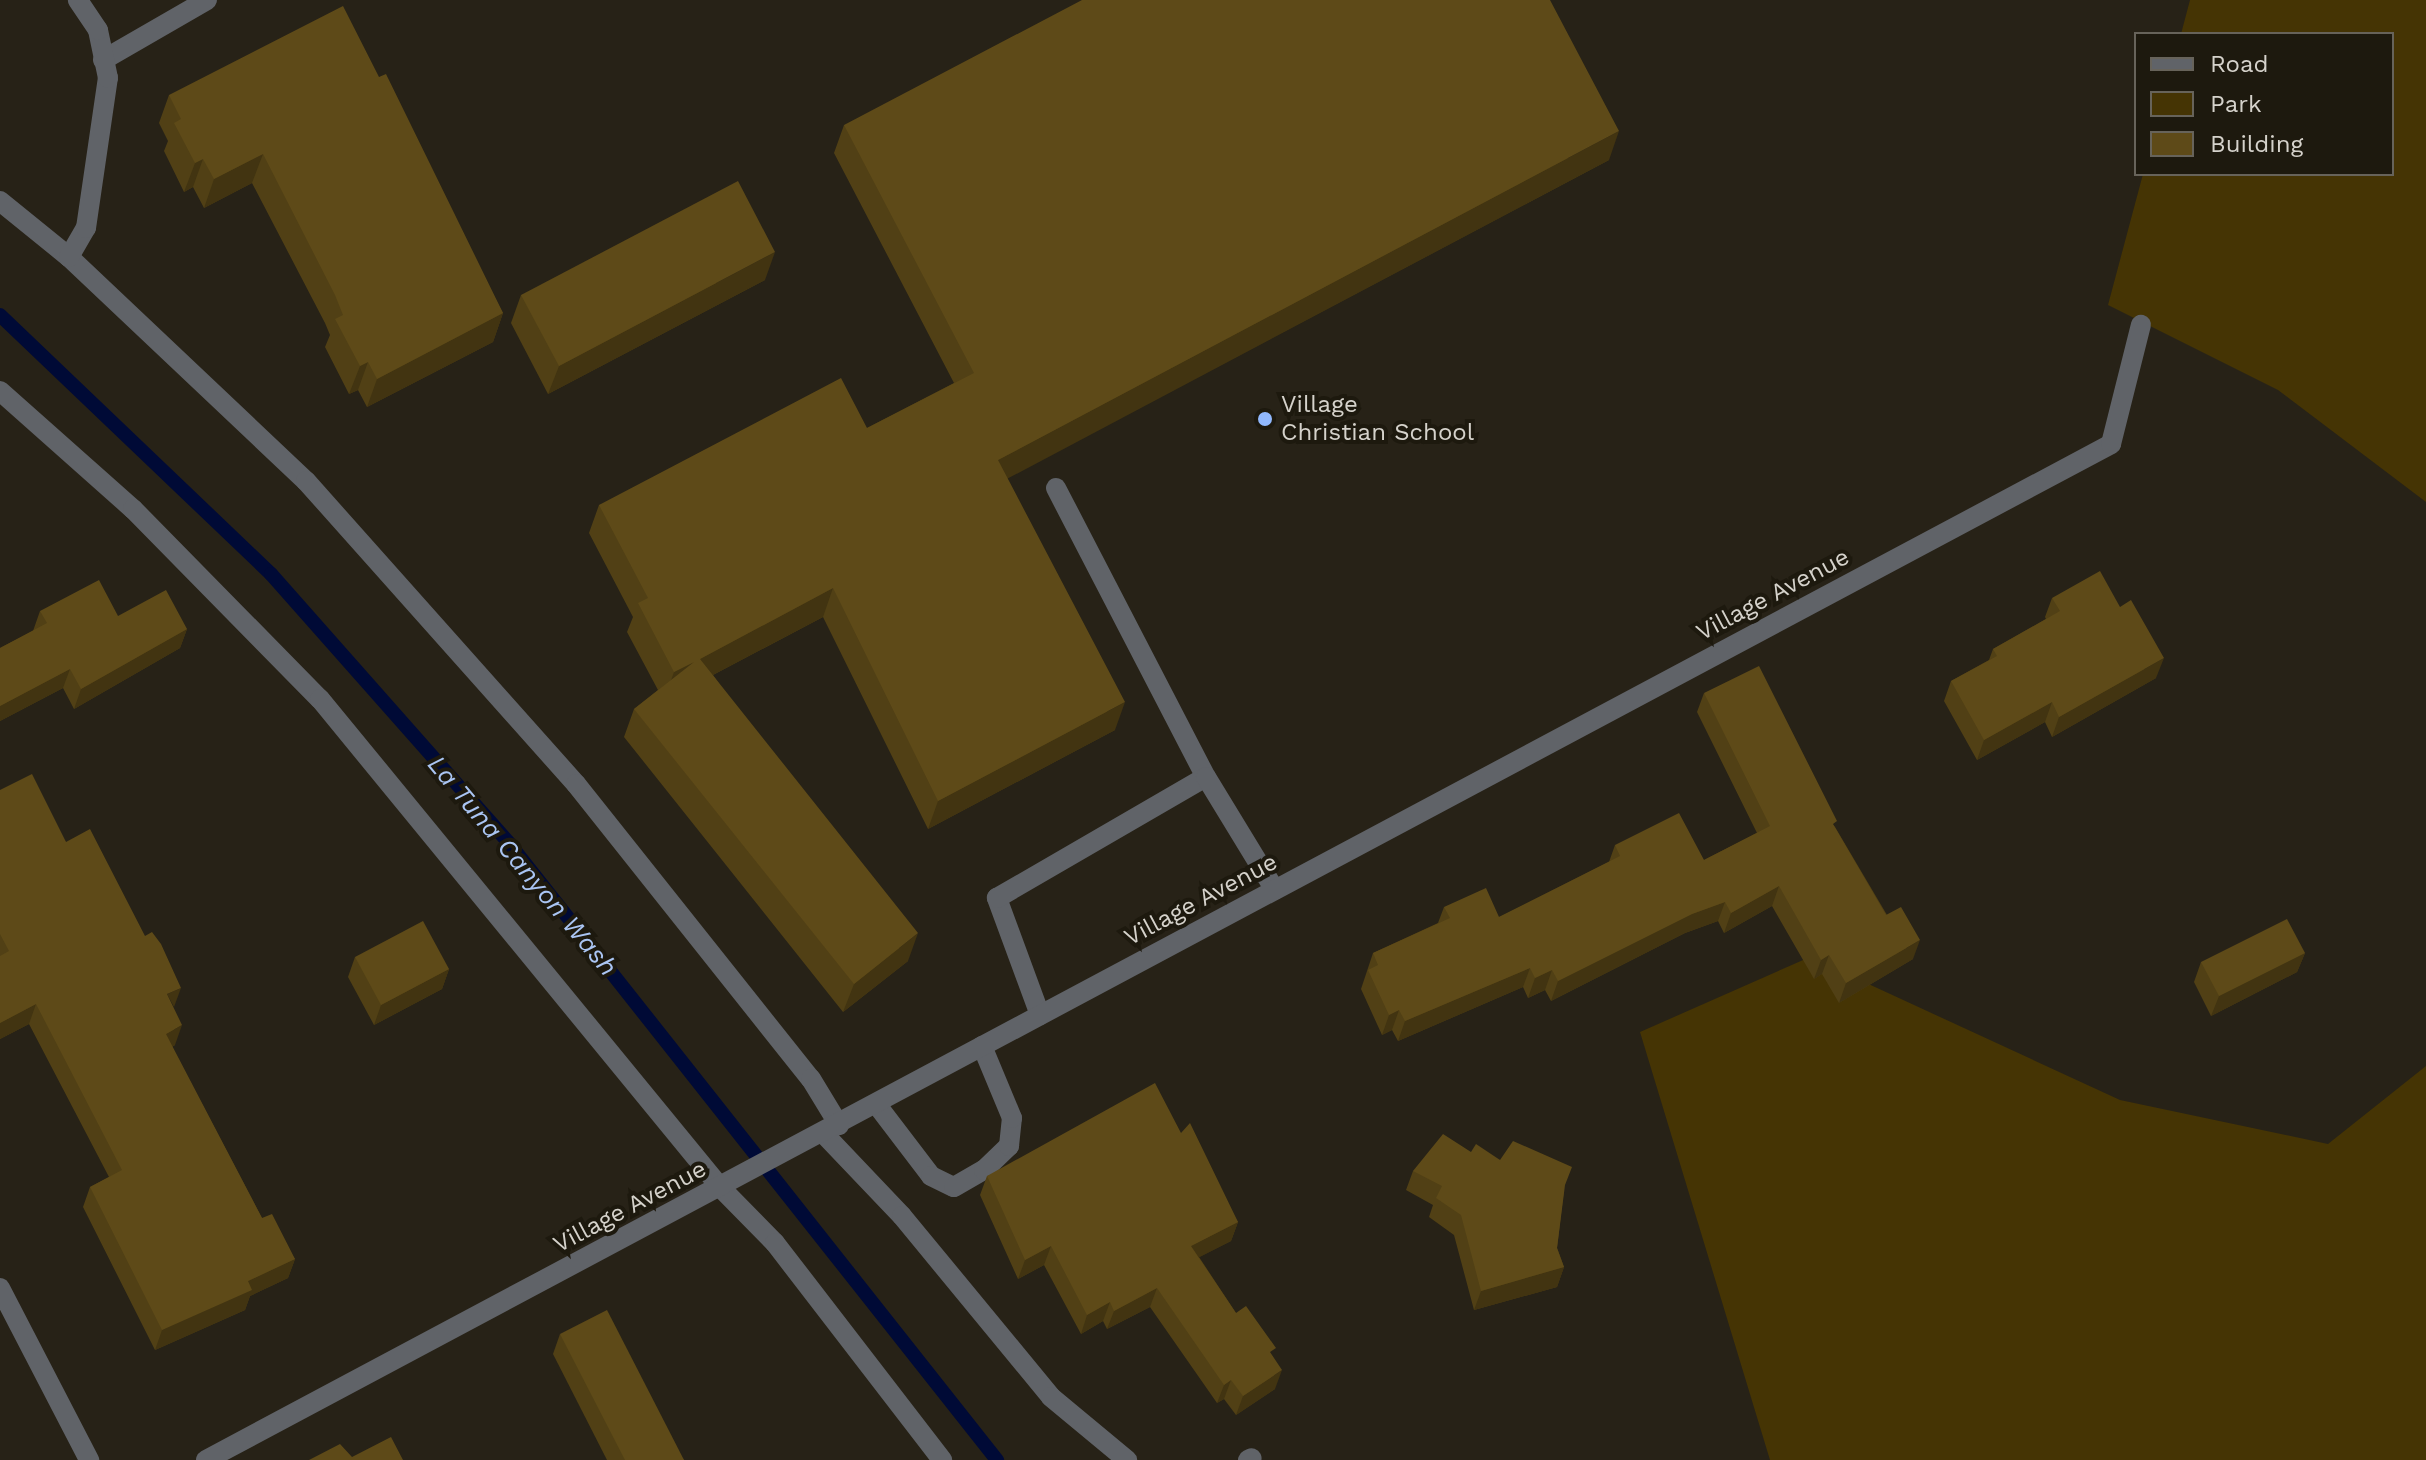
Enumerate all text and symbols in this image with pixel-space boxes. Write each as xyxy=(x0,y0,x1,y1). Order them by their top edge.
legend xyxy=(2134,32,2394,176)
text: Road xyxy=(2210,50,2269,78)
text: Park xyxy=(2210,90,2262,118)
text: Building xyxy=(2210,130,2303,158)
place label: Village Christian School xyxy=(1281,391,1474,447)
marker: Village Christian School xyxy=(1256,410,1274,428)
street label: Village Avenue xyxy=(1691,542,1855,648)
water label: La Tuna Canyon Wash xyxy=(420,749,624,983)
street label: Village Avenue xyxy=(1119,847,1283,953)
street label: Village Avenue xyxy=(548,1154,712,1260)

